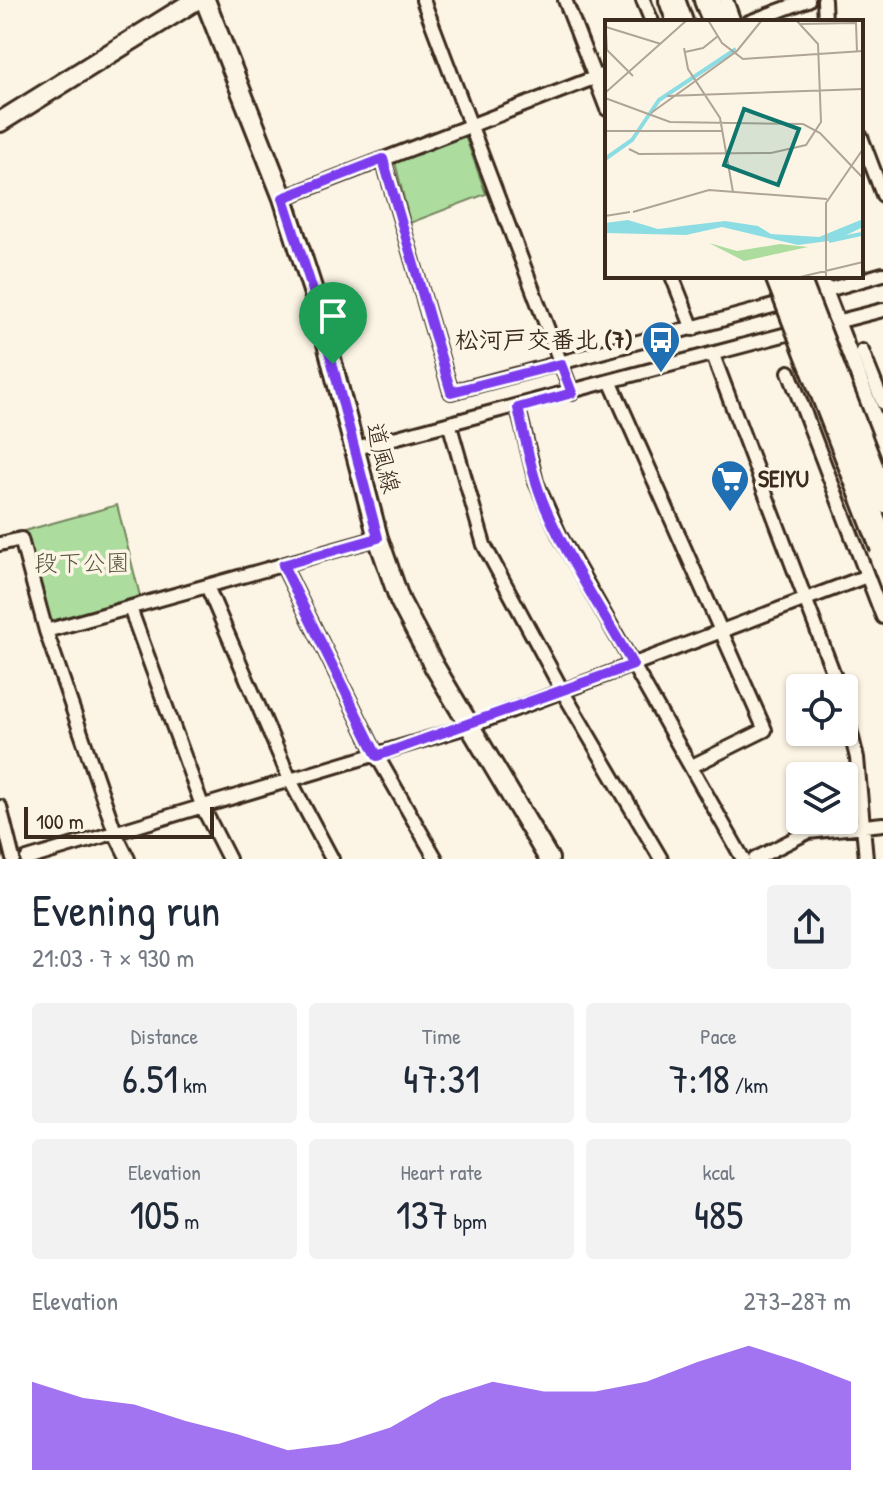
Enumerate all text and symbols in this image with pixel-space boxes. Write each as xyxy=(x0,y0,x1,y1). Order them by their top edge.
inset map xyxy=(605,20,863,278)
pin xyxy=(299,282,367,364)
icon: arrive xyxy=(311,294,355,338)
bus stop icon: 松河戸交番北 (7) xyxy=(640,319,682,374)
place label: 松河戸交番北 (7) xyxy=(455,323,633,355)
street label: 道風線 xyxy=(360,419,408,497)
supermarket icon: SEIYU xyxy=(709,458,751,513)
place label: SEIYU xyxy=(758,462,809,494)
park label: 段下公園 xyxy=(34,546,130,578)
map controls xyxy=(786,674,858,834)
button: locate xyxy=(786,674,858,746)
button: layers xyxy=(786,762,858,834)
scale bar xyxy=(24,803,214,839)
text: 100 m xyxy=(36,806,84,836)
text: Evening run xyxy=(32,880,220,940)
button: share xyxy=(767,885,851,969)
text: 21:03 · 7 × 930 m xyxy=(32,940,194,975)
text: Distance xyxy=(131,1021,198,1051)
text: Time xyxy=(422,1021,461,1051)
text: Pace xyxy=(700,1021,737,1051)
text: 6.51 xyxy=(122,1051,178,1105)
text: 47:31 xyxy=(403,1051,480,1105)
text: 7:18 xyxy=(669,1051,730,1105)
text: km xyxy=(178,1070,207,1100)
text: /km xyxy=(730,1070,768,1100)
text: Elevation xyxy=(128,1157,201,1187)
text: Heart rate xyxy=(400,1157,483,1187)
text: kcal xyxy=(702,1157,735,1187)
text: 105 xyxy=(130,1187,179,1241)
text: 137 xyxy=(396,1187,448,1241)
text: 485 xyxy=(694,1187,743,1241)
text: m xyxy=(179,1206,199,1236)
text: bpm xyxy=(448,1206,487,1236)
text: Elevation xyxy=(32,1283,118,1318)
text: 273–287 m xyxy=(743,1283,851,1318)

